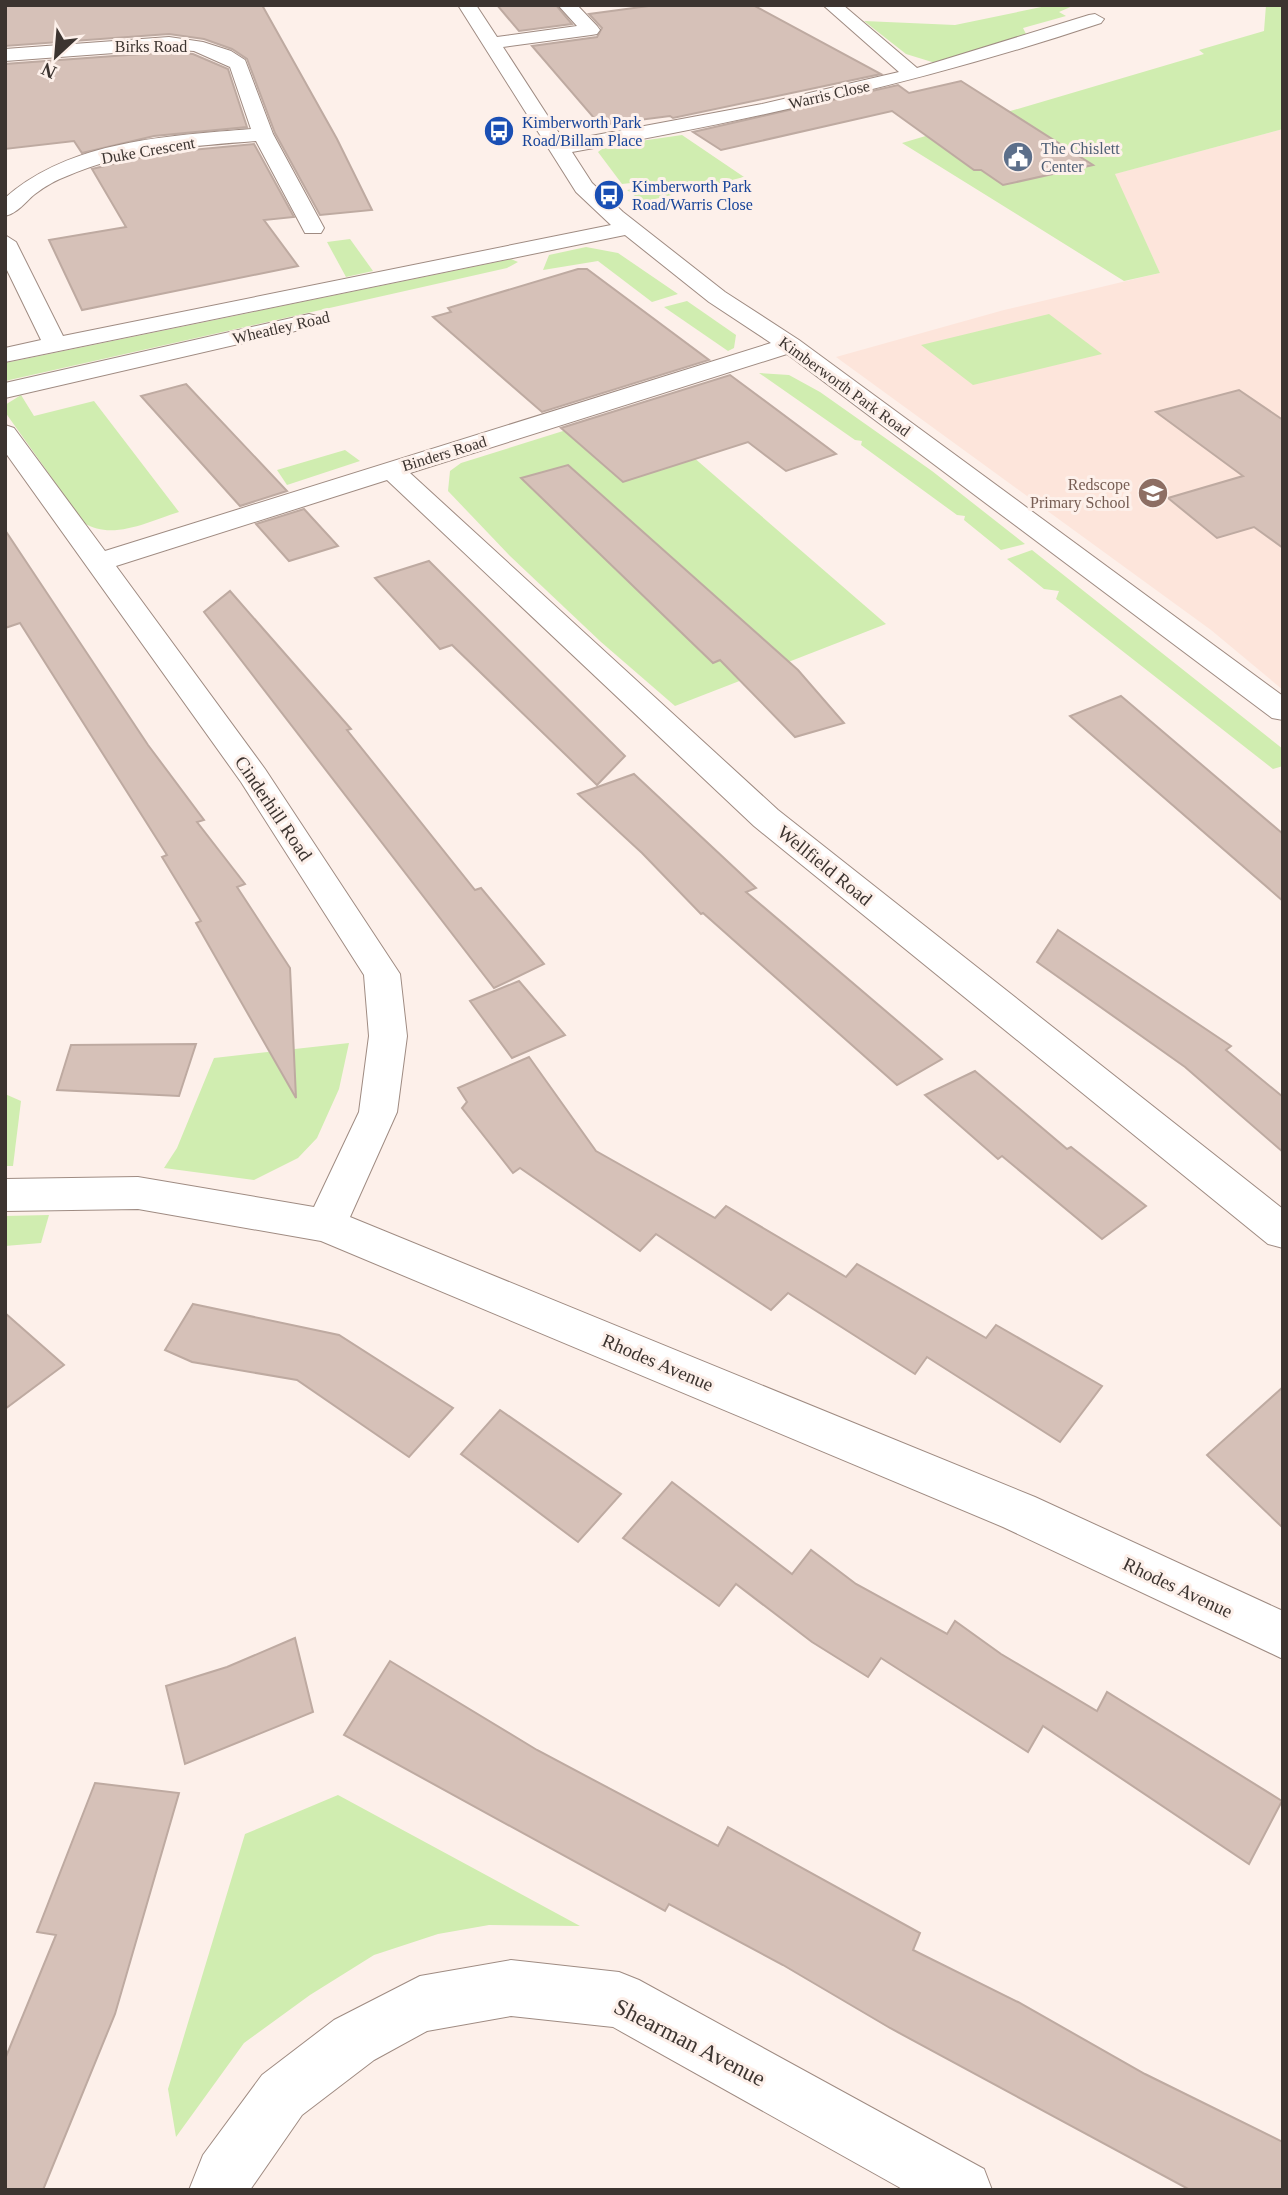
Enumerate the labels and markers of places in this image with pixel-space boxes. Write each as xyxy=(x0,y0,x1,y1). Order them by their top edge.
bus stop icon: Kimberworth Park Road/Billam Place xyxy=(482,114,516,148)
place label: Kimberworth Park Road/Billam Place xyxy=(522,114,642,149)
public building icon: The Chislett Center xyxy=(1001,140,1035,174)
place label: The Chislett Center xyxy=(1041,140,1120,175)
bus stop icon: Kimberworth Park Road/Warris Close xyxy=(592,178,626,212)
place label: Kimberworth Park Road/Warris Close xyxy=(632,178,753,213)
place label: Redscope Primary School xyxy=(1030,476,1131,512)
school or university icon: Redscope Primary School xyxy=(1136,476,1170,510)

